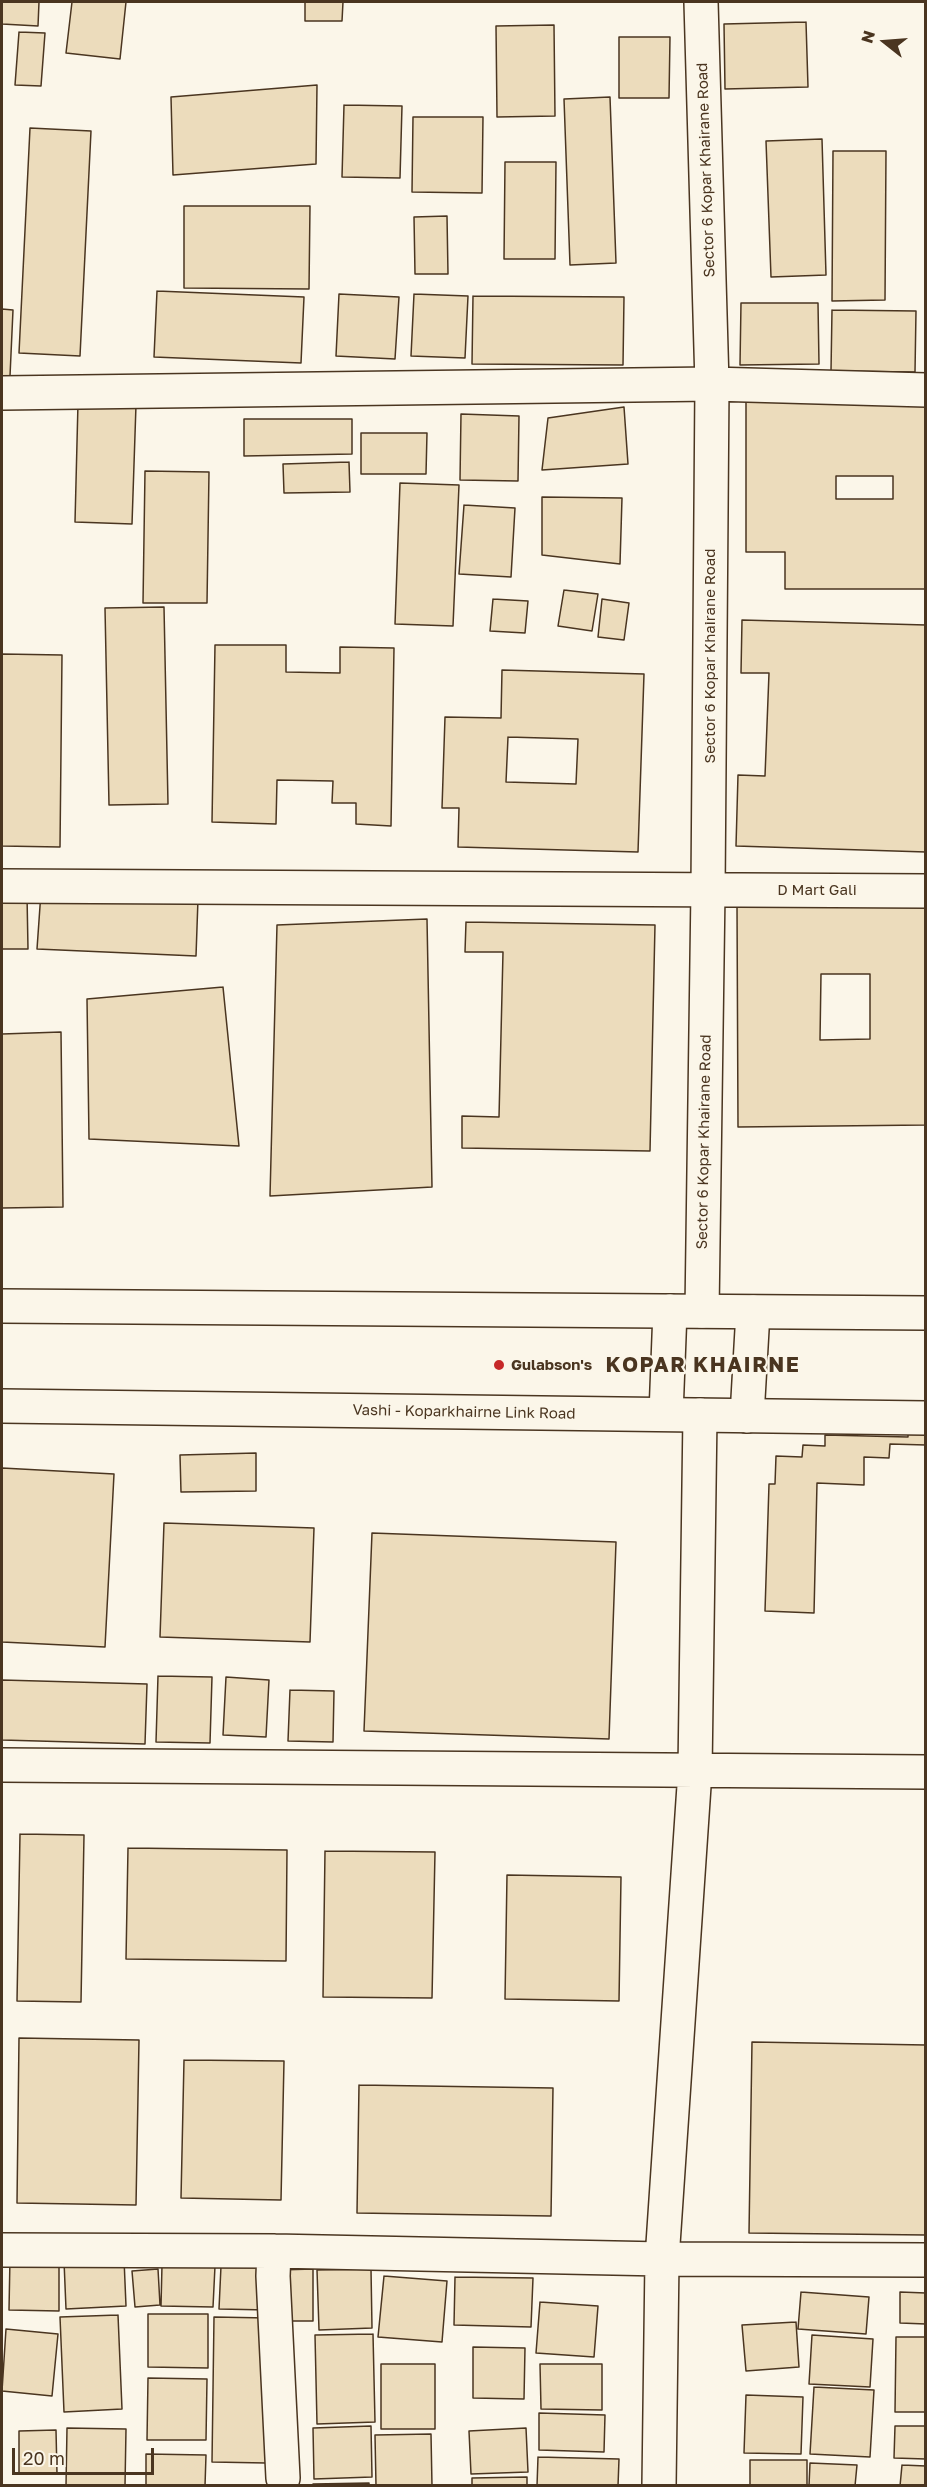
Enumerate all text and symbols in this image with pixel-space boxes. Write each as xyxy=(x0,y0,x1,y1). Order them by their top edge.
north arrow xyxy=(855,12,915,72)
text: N xyxy=(856,28,879,45)
street label: Sector 6 Kopar Khairane Road xyxy=(693,62,719,278)
street label: Sector 6 Kopar Khairane Road xyxy=(701,549,719,763)
street label: D Mart Gali xyxy=(777,881,857,899)
street label: Sector 6 Kopar Khairane Road xyxy=(693,1034,715,1250)
district label: KOPAR KHAIRNE xyxy=(606,1352,800,1378)
place label: Gulabson's xyxy=(511,1356,592,1374)
marker: Gulabson's xyxy=(492,1358,506,1372)
street label: Vashi - Koparkhairne Link Road xyxy=(352,1401,576,1423)
scale bar xyxy=(15,2436,158,2474)
text: 20 m xyxy=(23,2447,65,2469)

